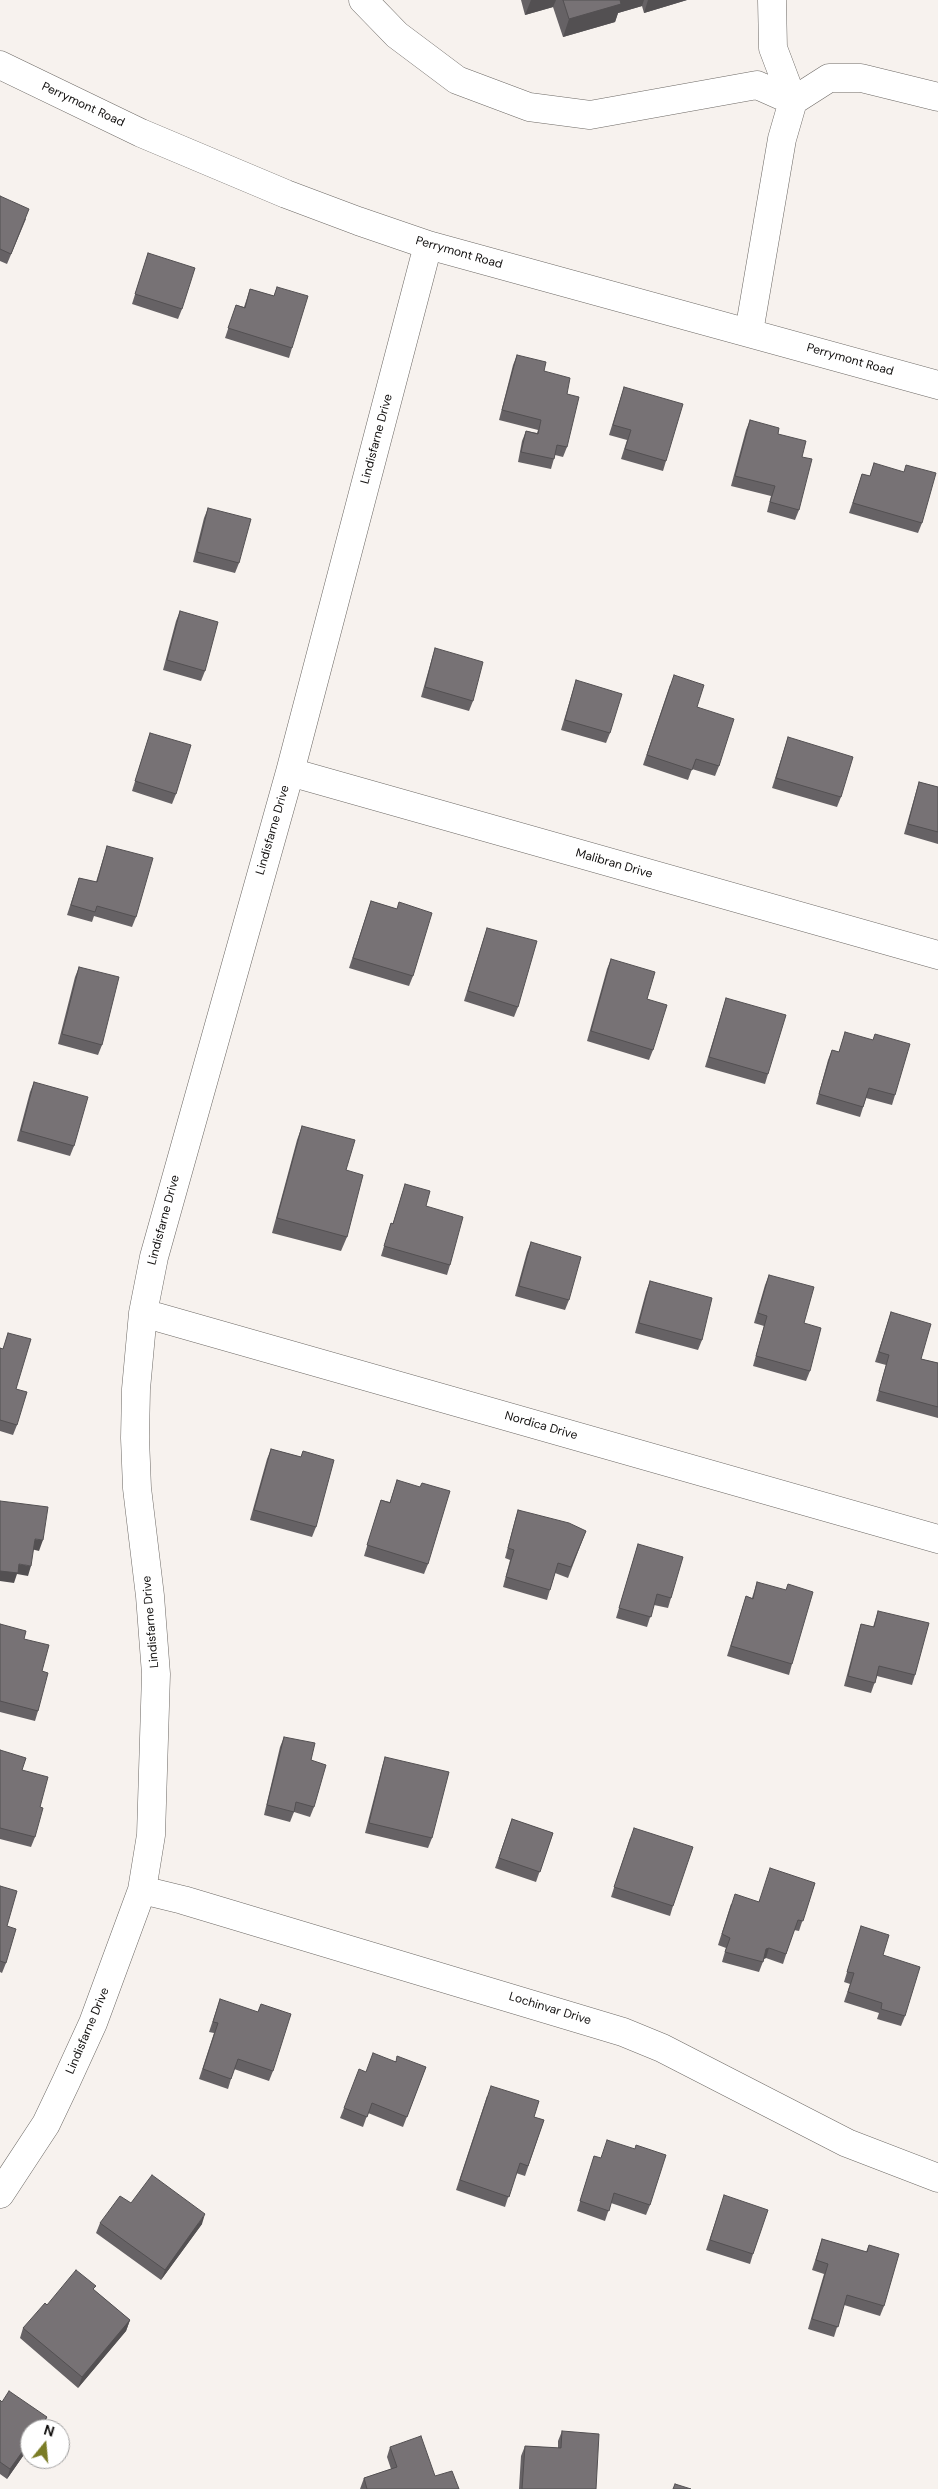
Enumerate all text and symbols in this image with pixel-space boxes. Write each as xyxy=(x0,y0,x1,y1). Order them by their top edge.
street label: Perrymont Road xyxy=(39,80,127,130)
street label: Perrymont Road xyxy=(414,234,504,272)
street label: Perrymont Road xyxy=(805,341,895,379)
street label: Lindisfarne Drive xyxy=(358,392,396,486)
street label: Lindisfarne Drive xyxy=(253,783,293,877)
street label: Malibran Drive xyxy=(574,846,654,882)
street label: Lindisfarne Drive xyxy=(145,1173,183,1267)
street label: Nordica Drive xyxy=(503,1409,579,1443)
street label: Lindisfarne Drive xyxy=(140,1575,162,1669)
street label: Lindisfarne Drive xyxy=(63,1986,113,2076)
street label: Lochinvar Drive xyxy=(507,1990,593,2028)
north arrow xyxy=(20,2419,70,2469)
text: N xyxy=(42,2421,57,2441)

